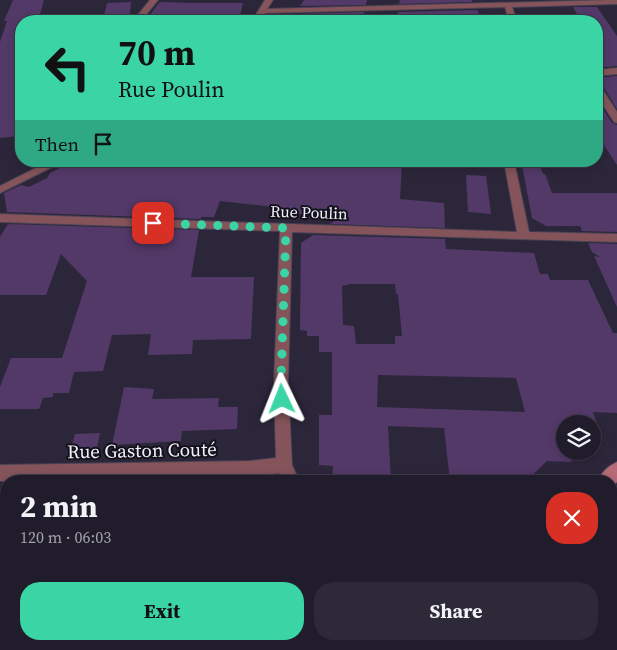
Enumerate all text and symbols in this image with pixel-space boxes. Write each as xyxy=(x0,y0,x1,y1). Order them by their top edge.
text: 70 m xyxy=(118,29,195,77)
icon: left xyxy=(35,35,100,100)
text: Rue Poulin xyxy=(118,74,225,104)
icon: arrive xyxy=(89,130,117,158)
text: Then xyxy=(35,131,79,157)
street label: Rue Poulin xyxy=(270,200,348,224)
pin xyxy=(132,202,174,244)
icon: arrive xyxy=(139,209,167,237)
position arrow xyxy=(255,372,307,424)
map controls xyxy=(556,415,601,460)
button: layers xyxy=(556,415,601,460)
street label: Rue Gaston Couté xyxy=(67,436,217,464)
text: 2 min xyxy=(20,486,98,527)
button: close xyxy=(546,492,598,544)
text: 120 m · 06:03 xyxy=(20,526,111,548)
button: Exit xyxy=(20,582,304,640)
button: Share xyxy=(314,582,598,640)

